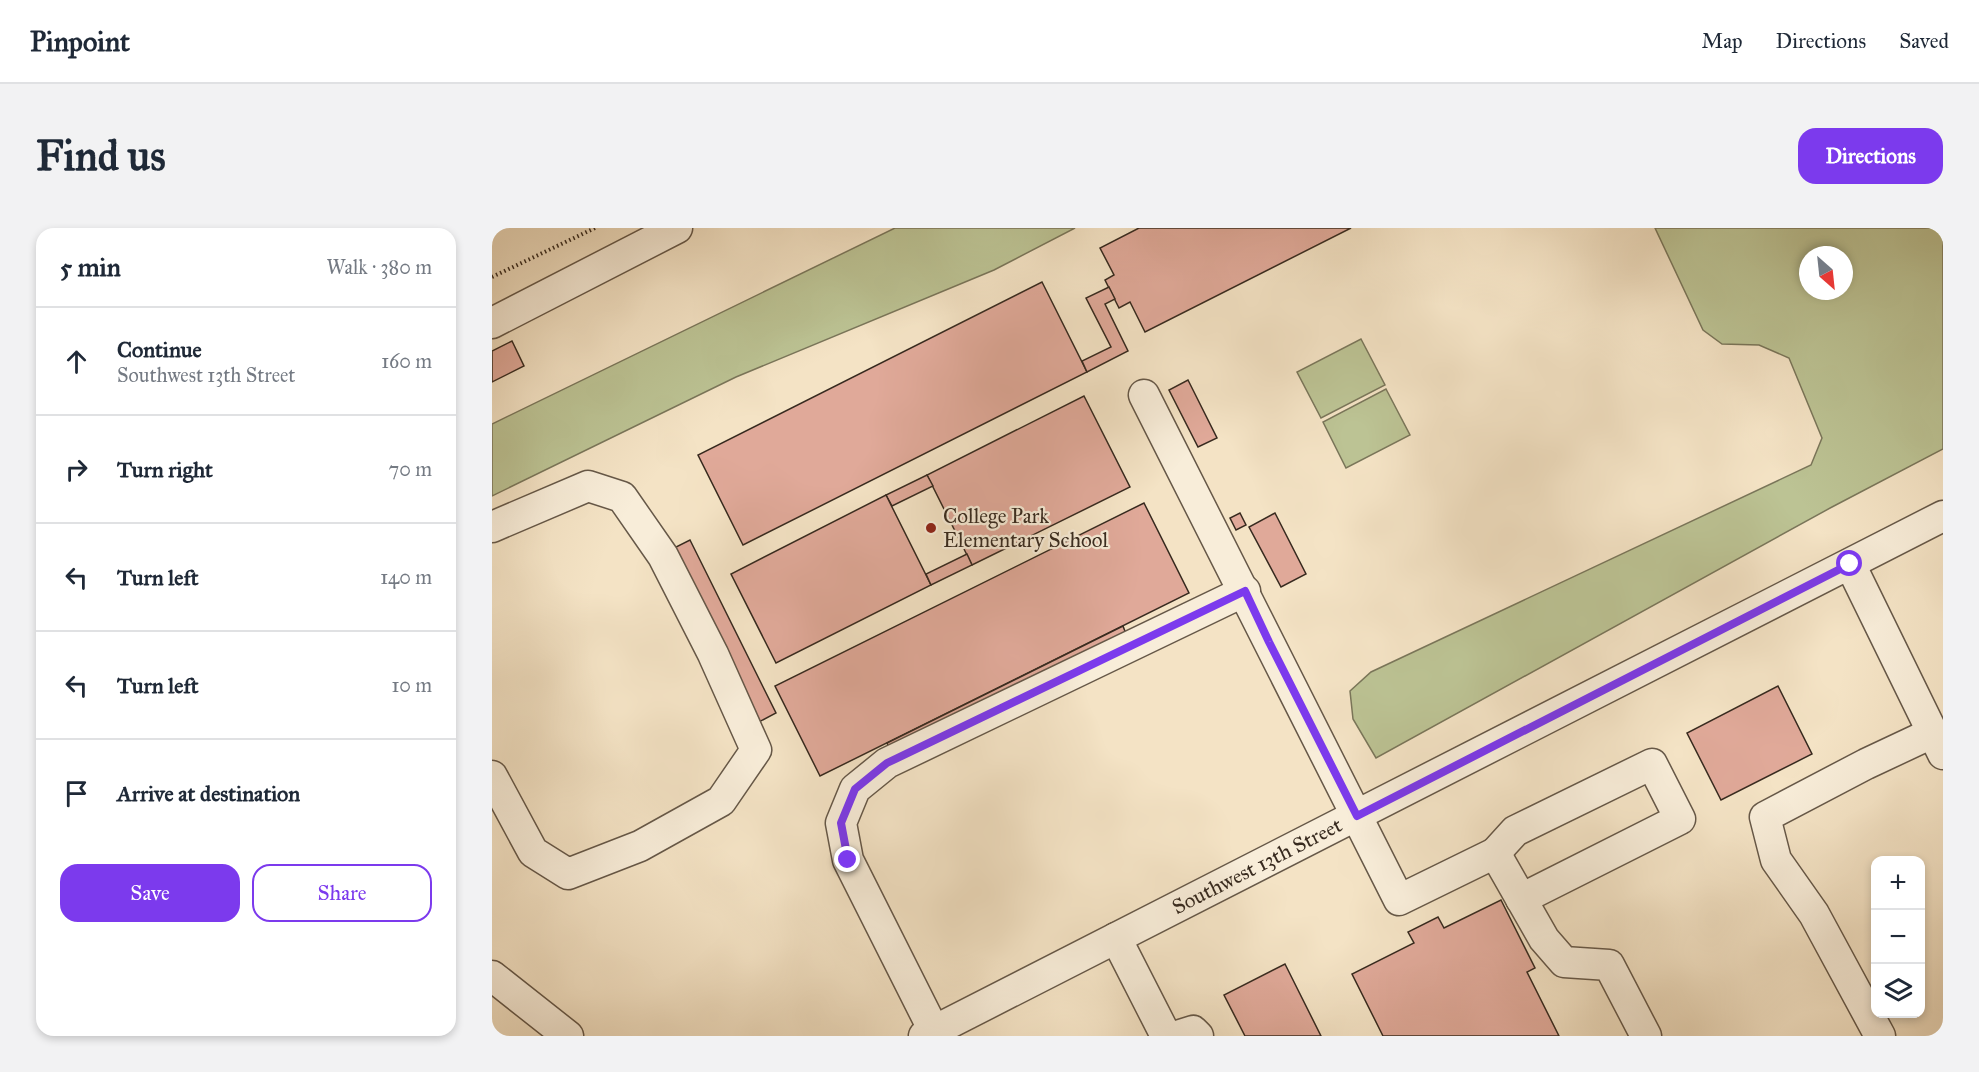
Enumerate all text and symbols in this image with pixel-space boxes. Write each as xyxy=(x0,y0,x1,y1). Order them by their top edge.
text: Pinpoint xyxy=(30,24,130,59)
text: Map xyxy=(1702,28,1743,54)
text: Directions xyxy=(1776,28,1866,54)
text: Saved xyxy=(1899,28,1949,54)
button: Directions xyxy=(1798,128,1943,184)
text: Find us xyxy=(36,130,166,182)
north arrow xyxy=(1799,246,1853,300)
text: 5 min xyxy=(60,251,121,283)
text: Walk · 380 m xyxy=(326,255,432,279)
text: Continue xyxy=(117,336,202,363)
icon: ahead xyxy=(60,345,93,378)
text: 160 m xyxy=(381,349,432,373)
text: Southwest 13th Street xyxy=(117,363,295,387)
icon: right xyxy=(60,453,93,486)
text: Turn right xyxy=(117,456,213,483)
text: 70 m xyxy=(389,457,432,481)
place label: College Park Elementary School xyxy=(943,503,1108,553)
marker: College Park Elementary School xyxy=(924,521,938,535)
route start xyxy=(1836,550,1862,576)
icon: left xyxy=(60,561,93,594)
text: Turn left xyxy=(117,564,199,591)
text: 140 m xyxy=(380,565,432,589)
icon: left xyxy=(60,669,93,702)
text: Turn left xyxy=(117,672,199,699)
text: 10 m xyxy=(391,673,432,697)
icon: arrive xyxy=(60,777,93,810)
text: Arrive at destination xyxy=(117,780,300,807)
street label: Southwest 13th Street xyxy=(1168,812,1347,920)
route end xyxy=(834,846,860,872)
map controls xyxy=(1871,856,1925,1018)
button: + xyxy=(1871,856,1925,910)
button: Save xyxy=(60,864,240,922)
button: Share xyxy=(252,864,432,922)
button: − xyxy=(1871,910,1925,964)
button: layers xyxy=(1871,964,1925,1018)

